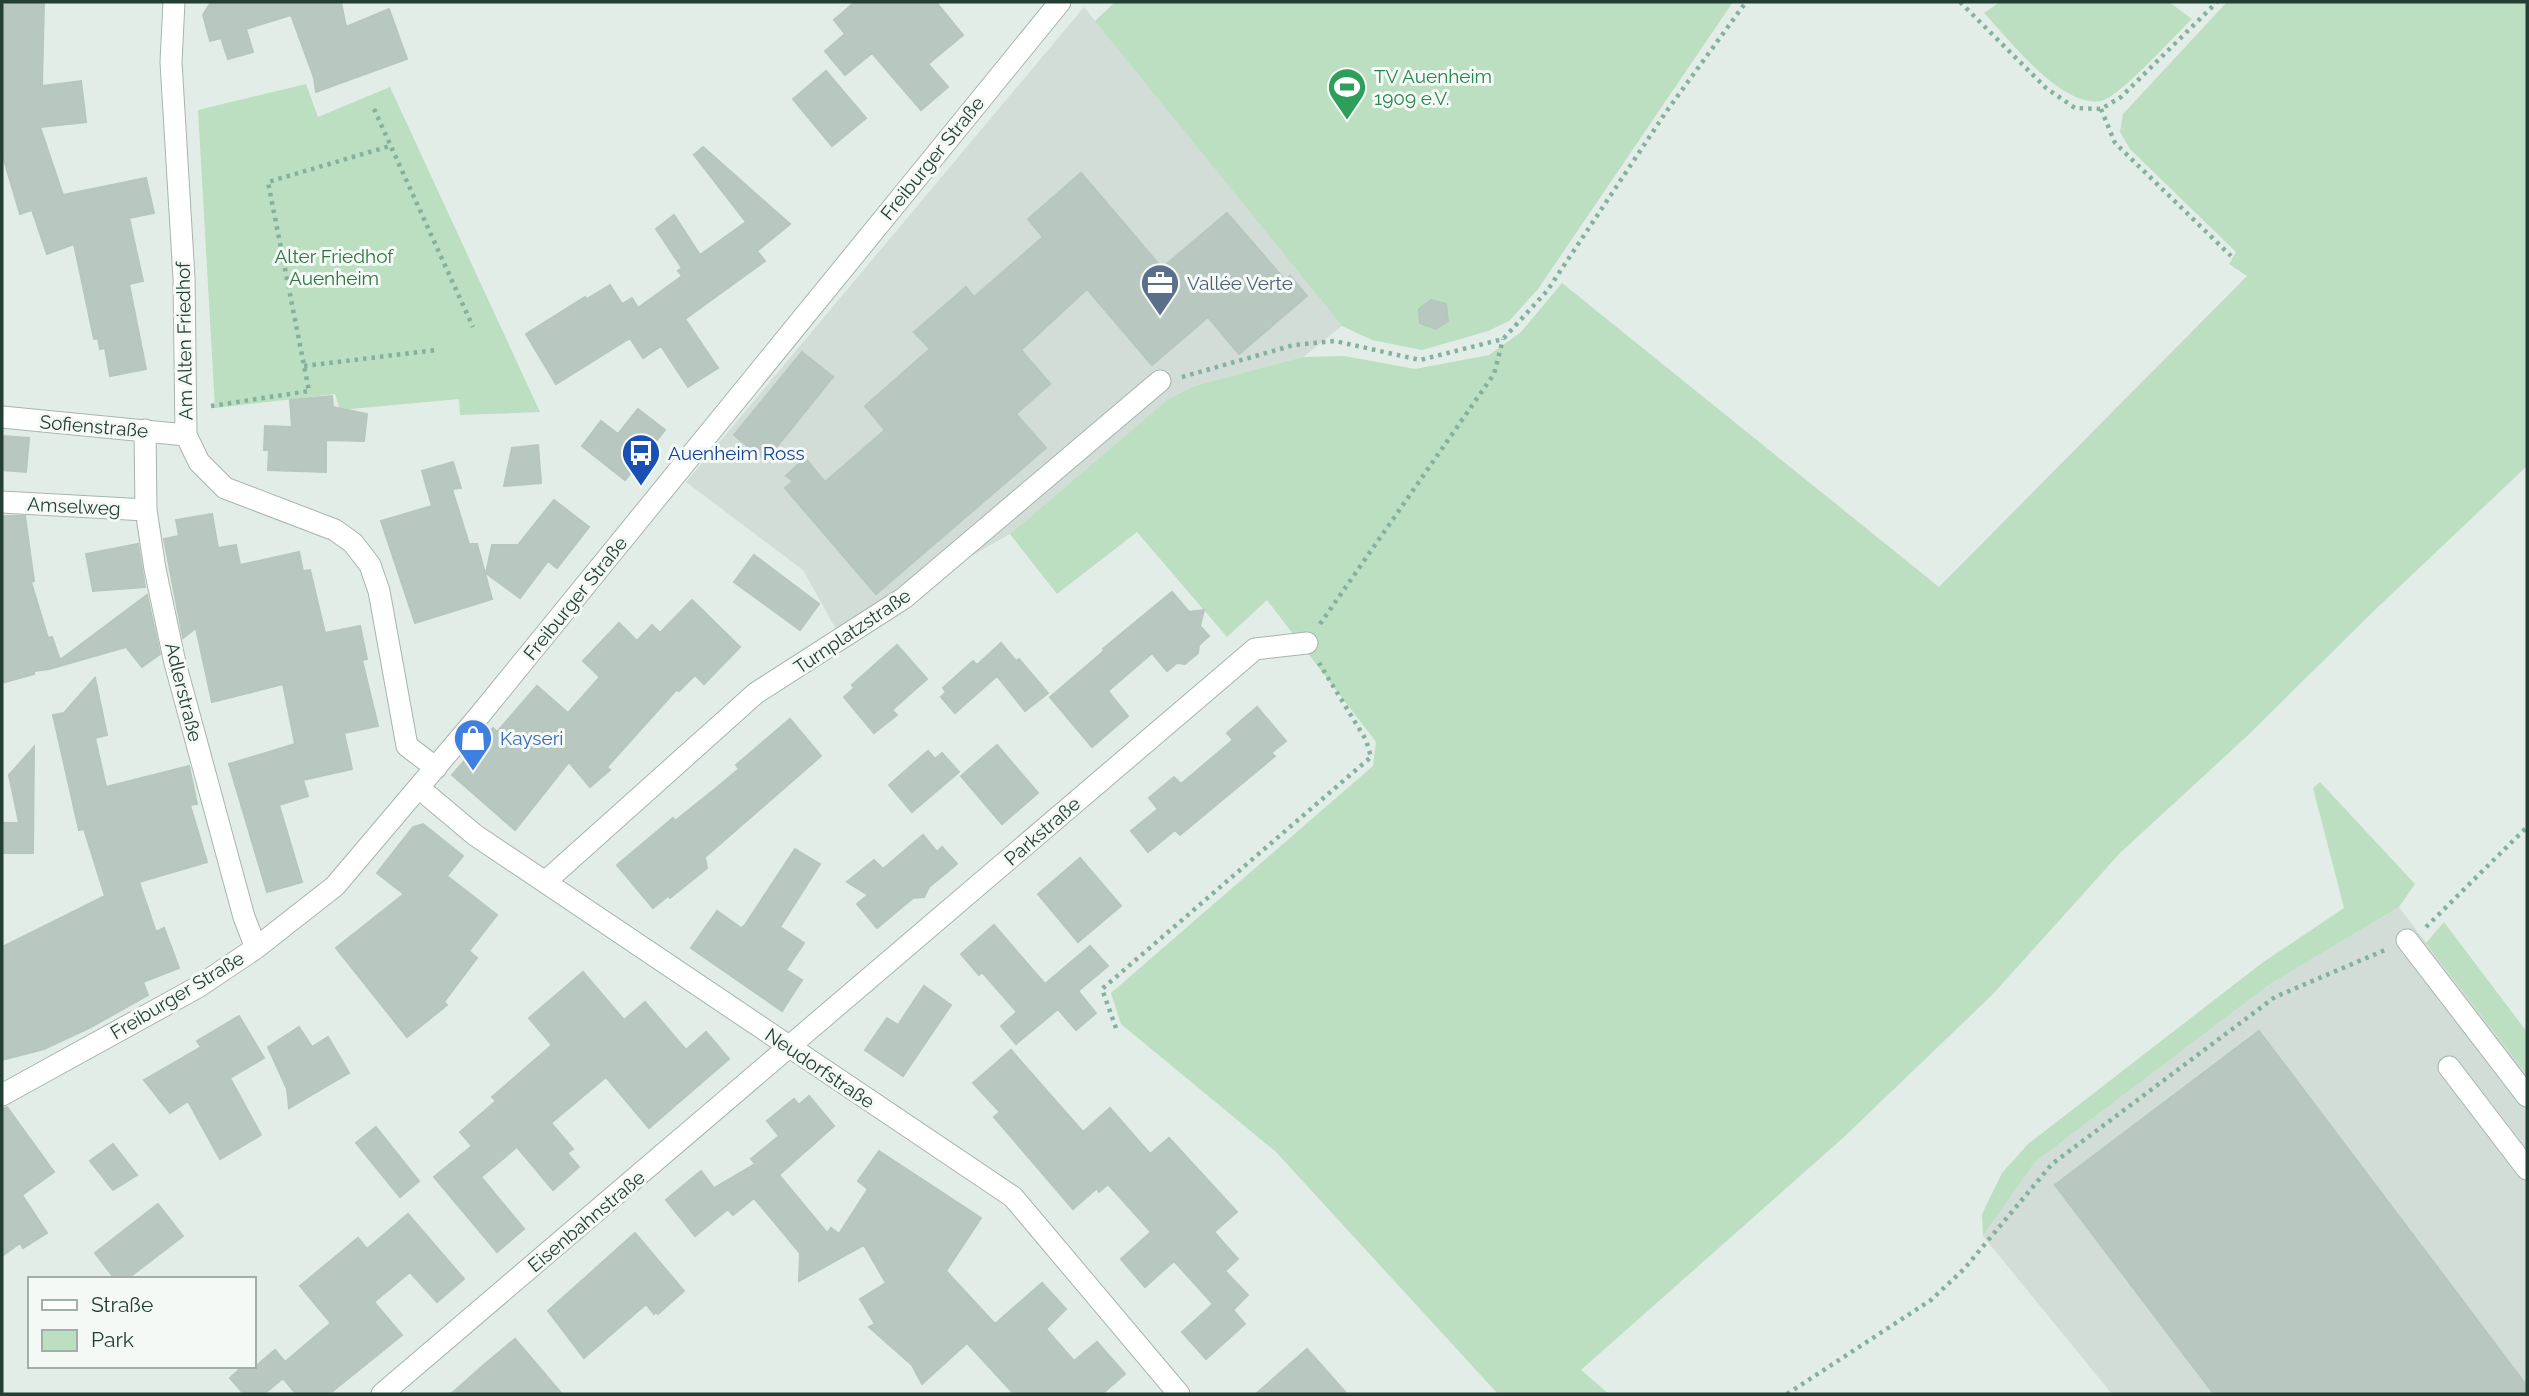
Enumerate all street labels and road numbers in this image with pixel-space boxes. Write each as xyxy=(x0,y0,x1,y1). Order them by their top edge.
street label: Freiburger Straße xyxy=(876,92,988,224)
street label: Am Alten Friedhof xyxy=(172,261,196,420)
street label: Sofienstraße xyxy=(39,410,149,442)
street label: Amselweg xyxy=(27,493,121,519)
street label: Freiburger Straße xyxy=(519,532,631,664)
street label: Turnplatzstraße xyxy=(789,584,915,678)
street label: Adlerstraße xyxy=(161,640,207,744)
street label: Parkstraße xyxy=(1000,792,1084,870)
street label: Freiburger Straße xyxy=(106,946,248,1044)
street label: Neudorfstraße xyxy=(761,1023,879,1113)
street label: Eisenbahnstraße xyxy=(523,1166,649,1276)

